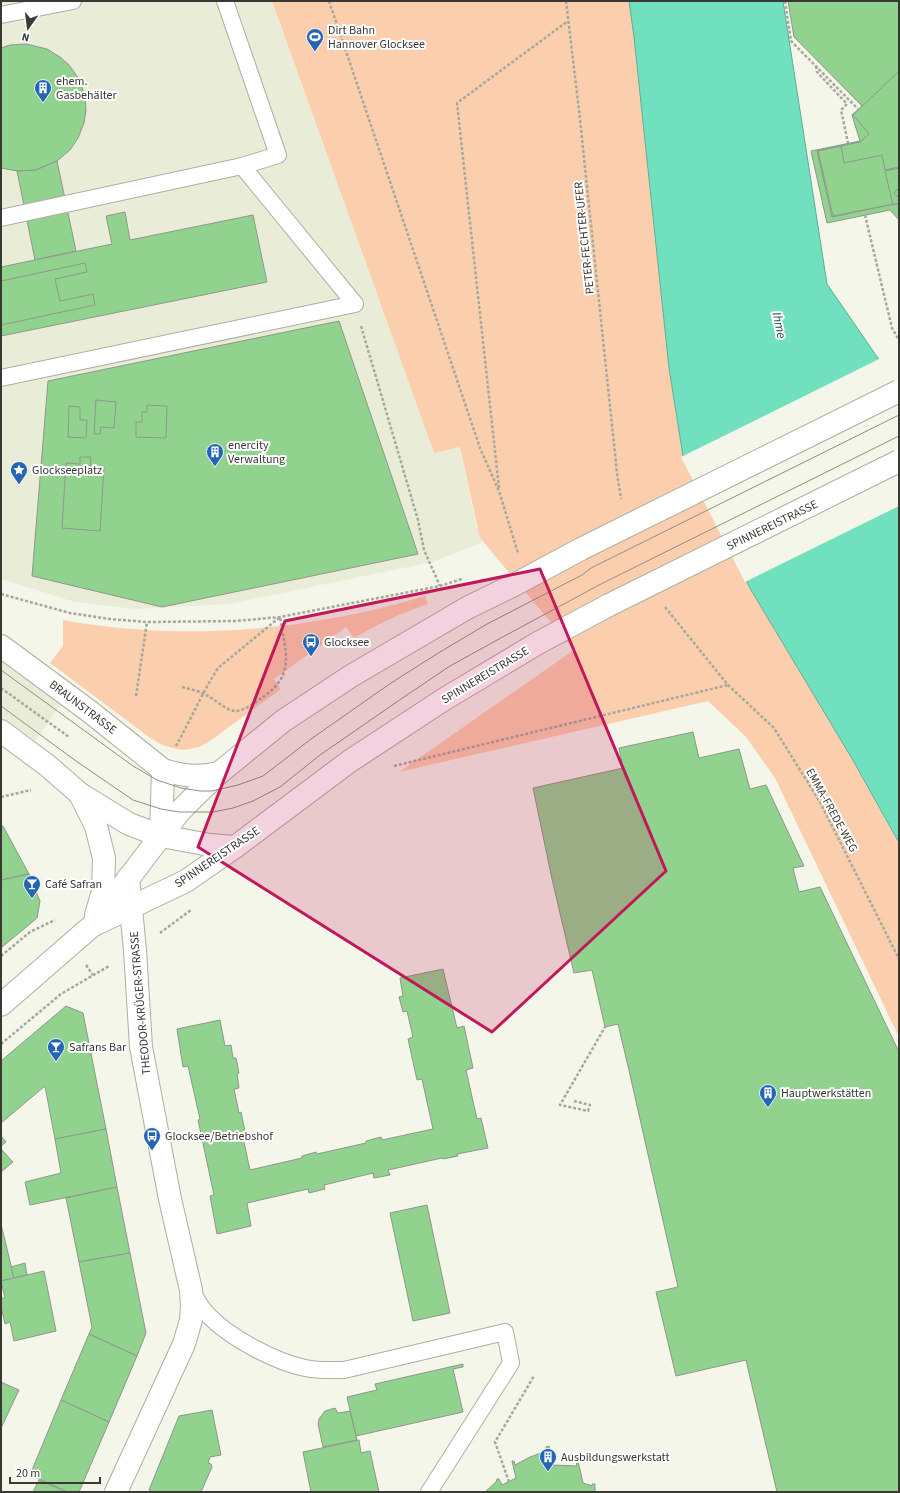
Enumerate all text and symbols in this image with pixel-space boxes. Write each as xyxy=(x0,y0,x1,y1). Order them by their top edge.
north arrow xyxy=(8,8,48,48)
place label: Dirt Bahn Hannover Glocksee xyxy=(328,22,425,53)
sports icon: Dirt Bahn Hannover Glocksee xyxy=(305,27,325,52)
text: N xyxy=(20,29,31,45)
place label: ehem. Gasbehälter xyxy=(56,73,118,104)
building icon: ehem. Gasbehälter xyxy=(33,78,53,103)
street label: PETER-FECHTER-UFER xyxy=(570,181,599,295)
water label: Ihme xyxy=(767,310,791,340)
place label: enercity Verwaltung xyxy=(228,437,285,468)
building icon: enercity Verwaltung xyxy=(205,442,225,467)
place icon: Glockseeplatz xyxy=(9,460,29,485)
place label: Glockseeplatz xyxy=(32,462,102,479)
street label: SPINNEREISTRASSE xyxy=(724,496,821,555)
bus stop icon: Glocksee xyxy=(301,632,321,657)
place label: Glocksee xyxy=(324,634,369,651)
street label: SPINNEREISTRASSE xyxy=(438,643,532,708)
street label: BRAUNSTRASSE xyxy=(45,676,120,738)
street label: EMMA-FREDE-WEG xyxy=(801,765,862,855)
street label: SPINNEREISTRASSE xyxy=(171,823,263,892)
bar icon: Café Safran xyxy=(22,874,42,899)
place label: Café Safran xyxy=(45,876,102,893)
street label: THEODOR-KRÜGER-STRASSE xyxy=(126,930,155,1076)
bar icon: Safrans Bar xyxy=(46,1037,66,1062)
place label: Safrans Bar xyxy=(69,1039,127,1056)
building icon: Hauptwerkstätten xyxy=(758,1083,778,1108)
place label: Hauptwerkstätten xyxy=(781,1085,871,1102)
bus stop icon: Glocksee/Betriebshof xyxy=(142,1126,162,1151)
place label: Glocksee/Betriebshof xyxy=(165,1128,273,1145)
building icon: Ausbildungswerkstatt xyxy=(538,1447,558,1472)
place label: Ausbildungswerkstatt xyxy=(561,1449,669,1466)
scale bar xyxy=(10,1459,100,1485)
text: 20 m xyxy=(16,1465,40,1482)

